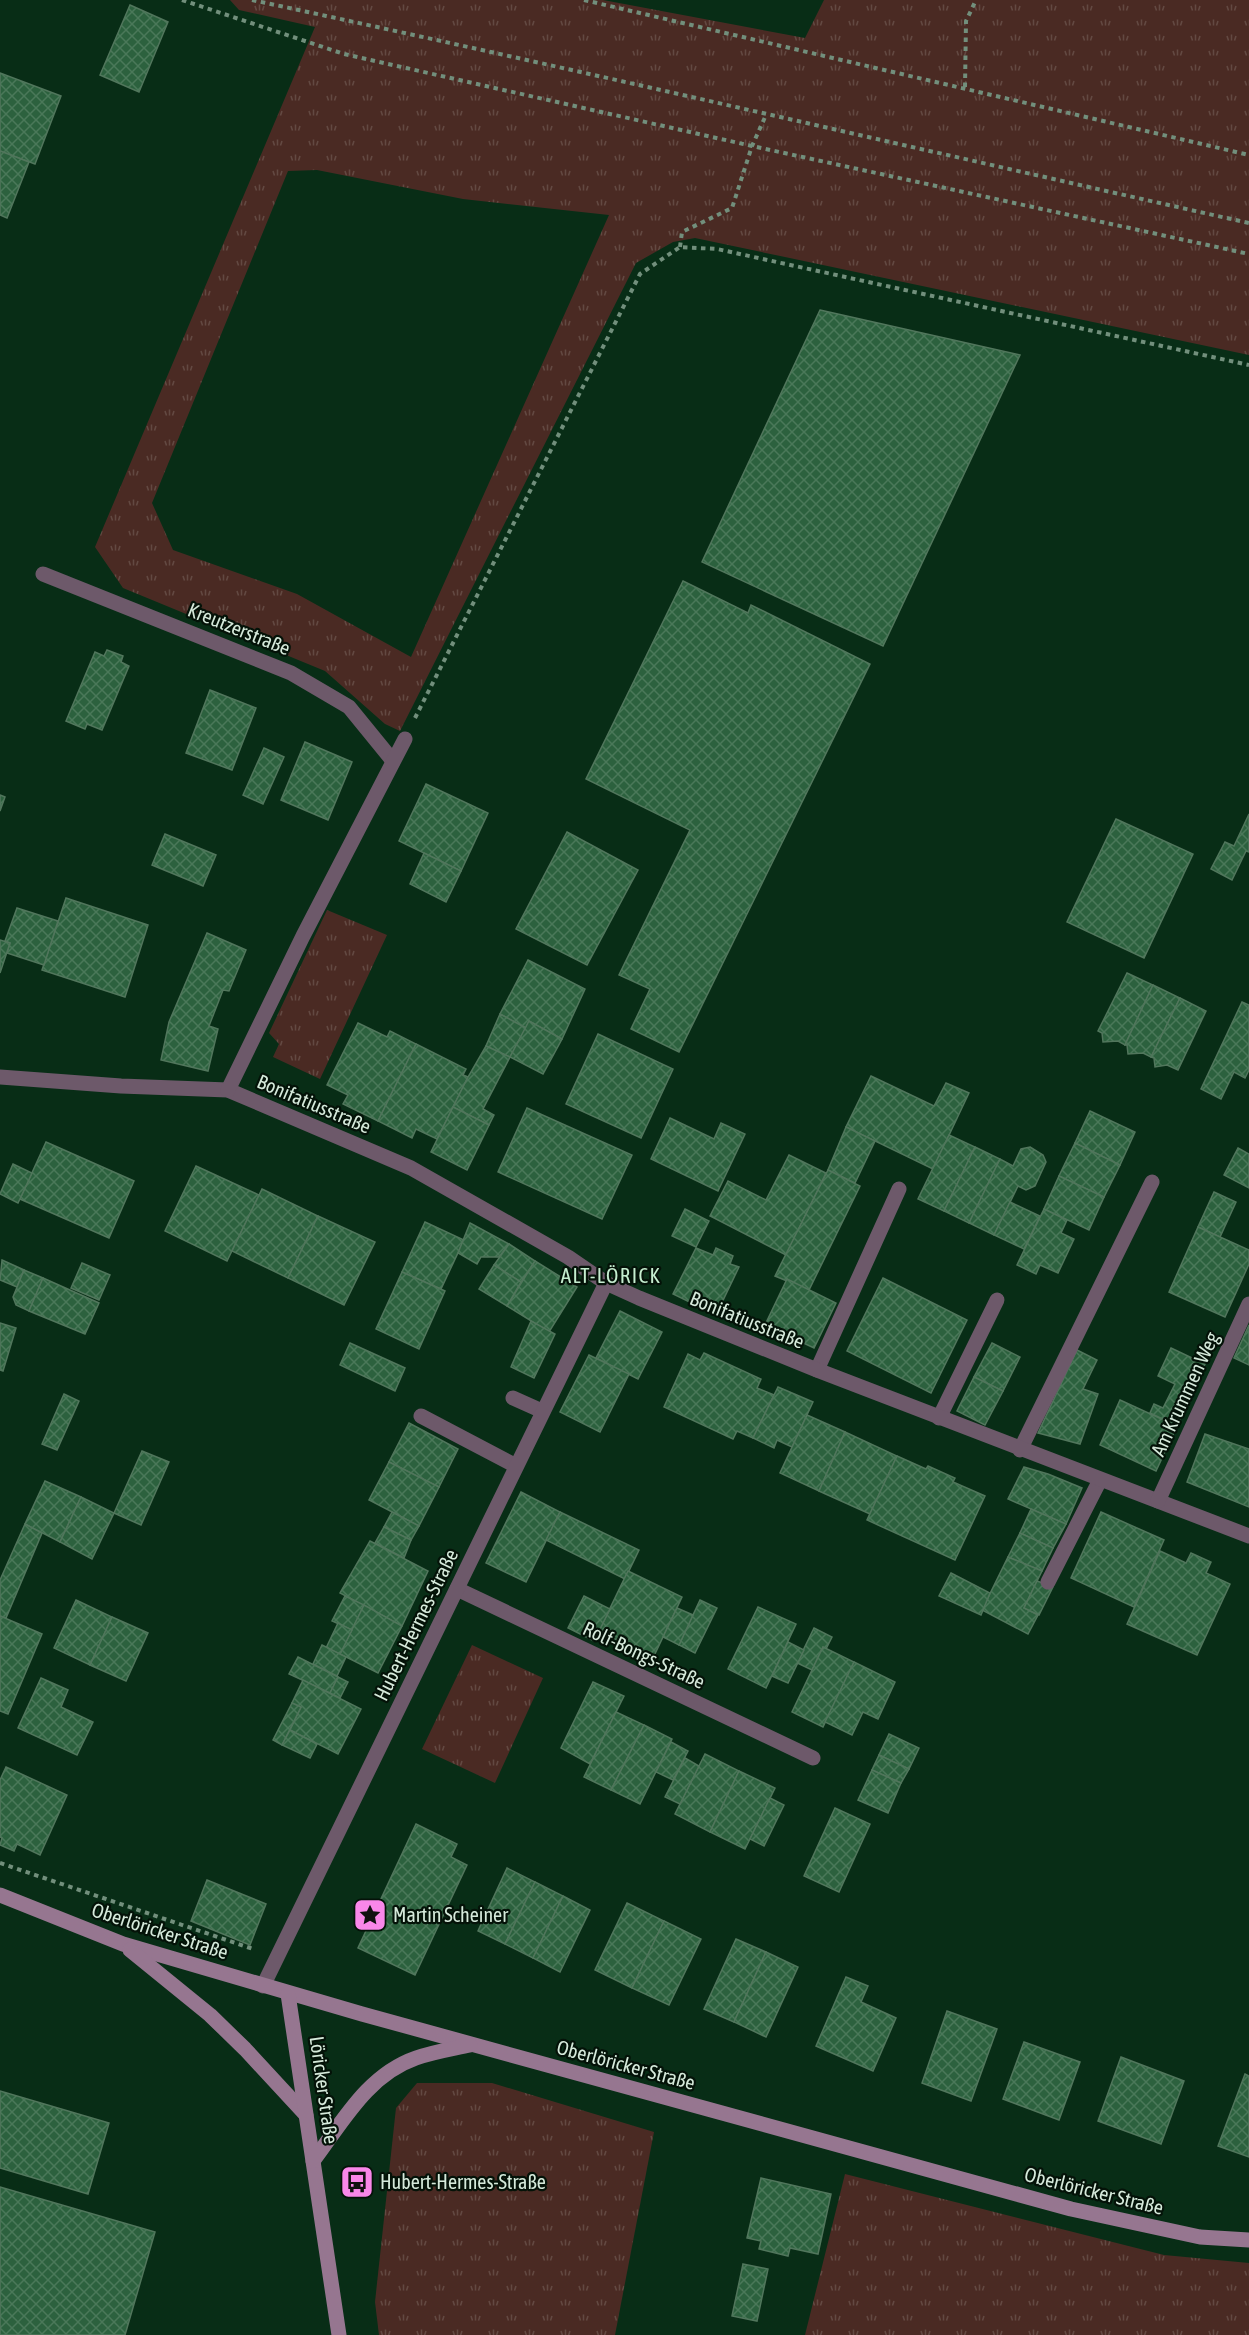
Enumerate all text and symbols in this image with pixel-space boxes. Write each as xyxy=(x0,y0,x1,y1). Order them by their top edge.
street label: Kreutzerstraße xyxy=(185,598,294,659)
street label: Bonifatiusstraße xyxy=(254,1069,374,1138)
district label: ALT-LÖRICK xyxy=(561,1263,661,1287)
street label: Bonifatiusstraße xyxy=(687,1286,808,1353)
street label: Am Krummen Weg xyxy=(1146,1328,1223,1459)
street label: Hubert-Hermes-Straße xyxy=(369,1545,462,1704)
street label: Rolf-Bongs-Straße xyxy=(580,1616,709,1693)
place icon: Martin Scheiner xyxy=(352,1897,388,1933)
street label: Oberlöricker Straße xyxy=(89,1898,231,1963)
place label: Martin Scheiner xyxy=(393,1903,509,1926)
street label: Löricker Straße xyxy=(306,2035,343,2145)
street label: Oberlöricker Straße xyxy=(555,2035,698,2094)
street label: Oberlöricker Straße xyxy=(1022,2162,1166,2219)
bus stop icon: Hubert-Hermes-Straße xyxy=(339,2164,375,2200)
place label: Hubert-Hermes-Straße xyxy=(380,2170,546,2193)

